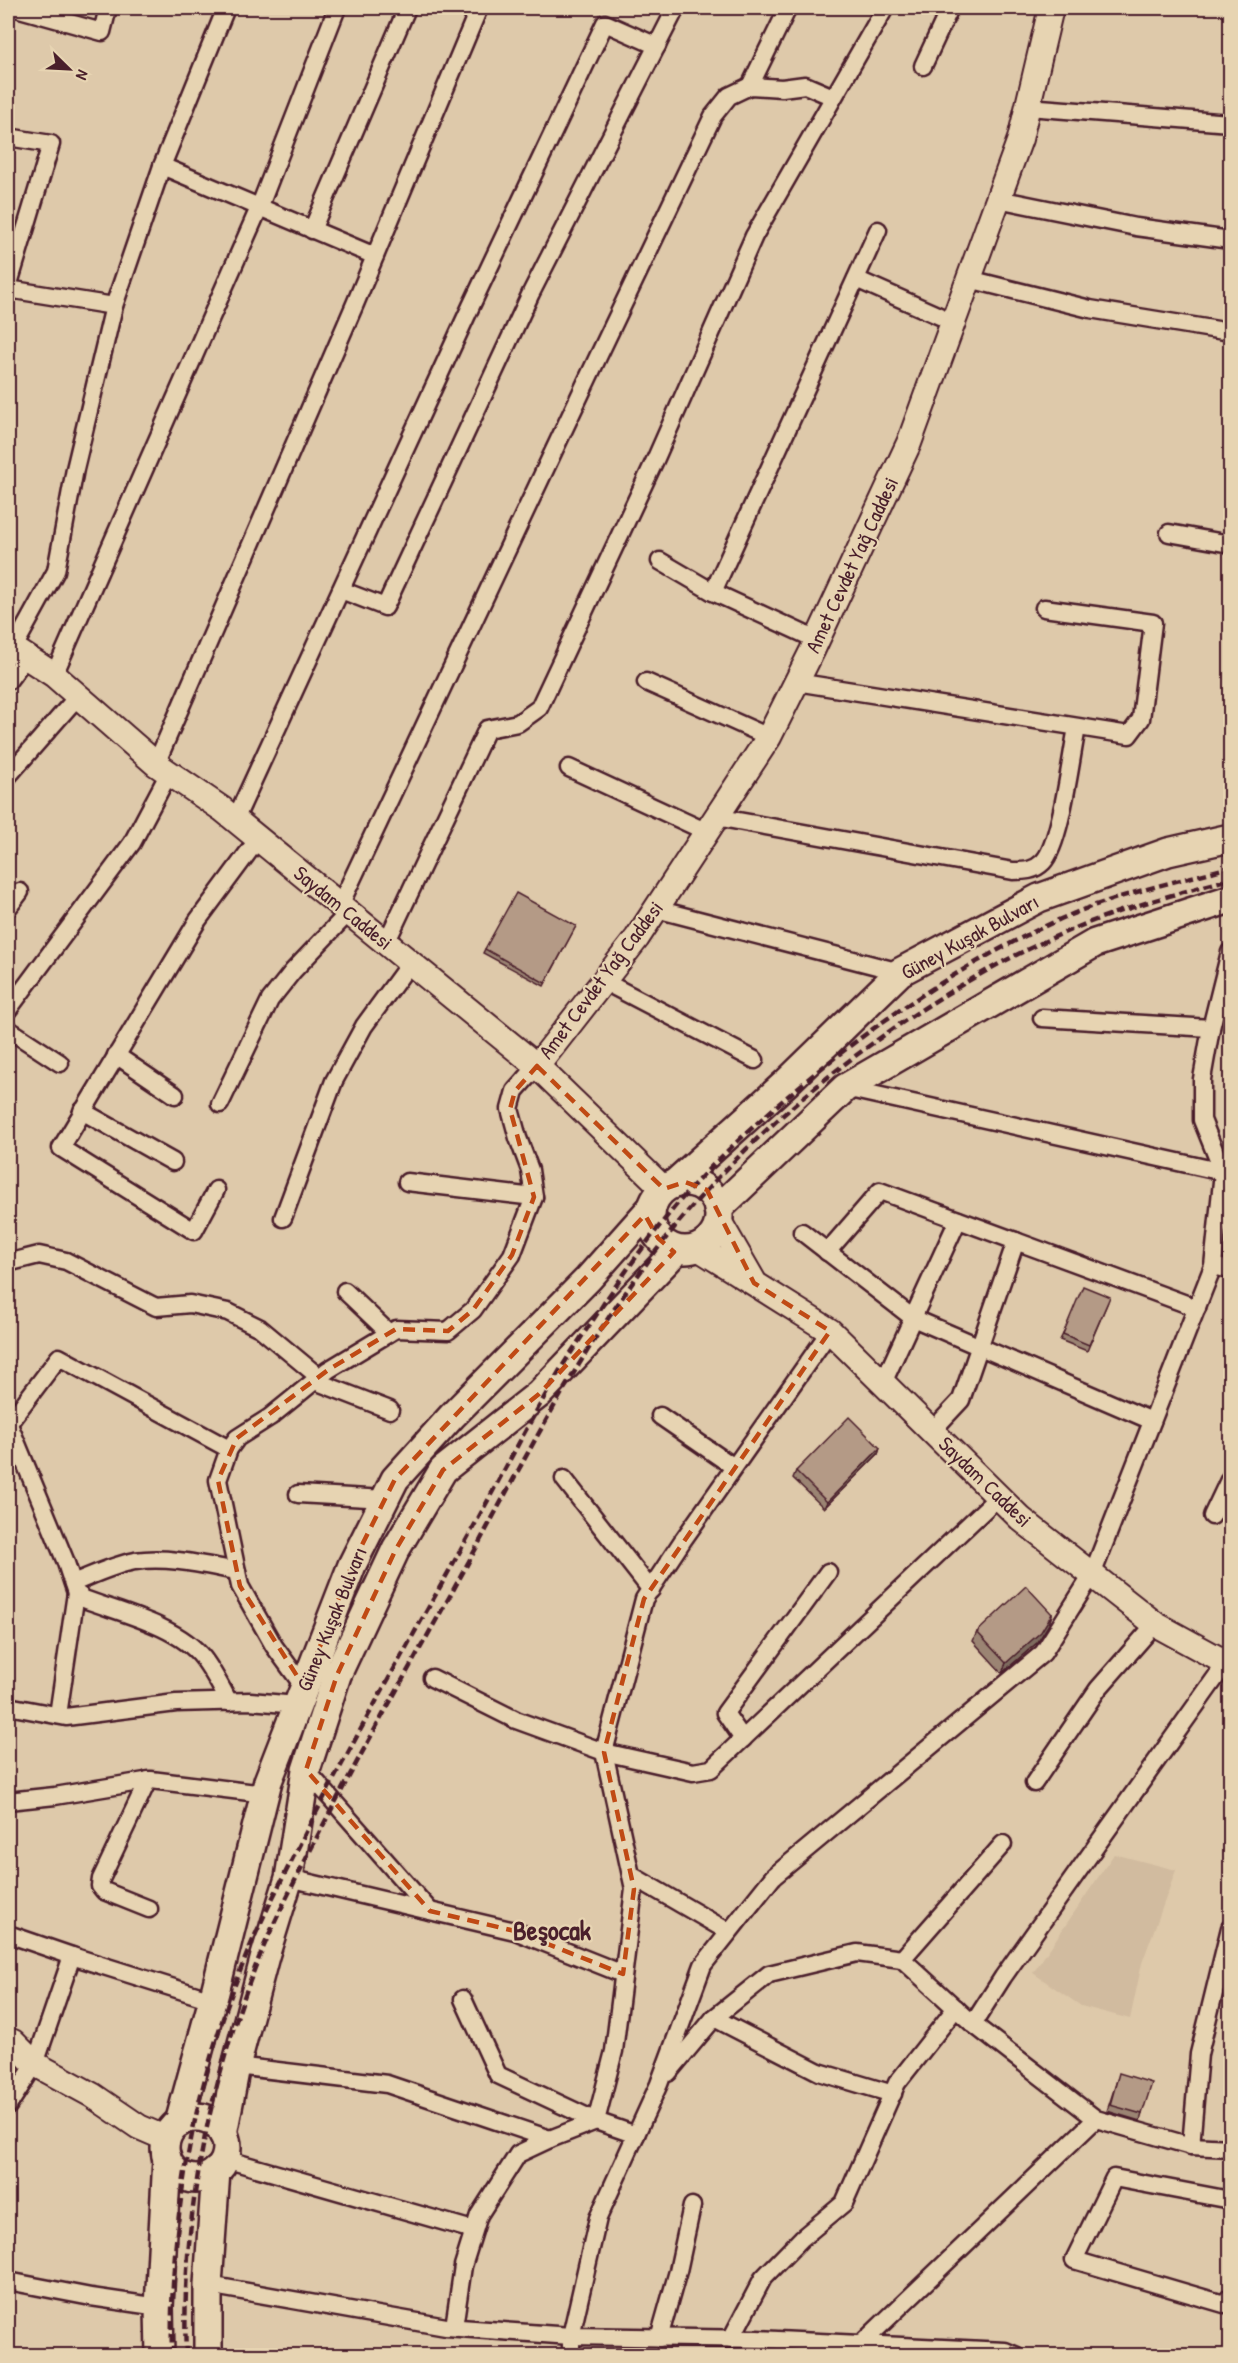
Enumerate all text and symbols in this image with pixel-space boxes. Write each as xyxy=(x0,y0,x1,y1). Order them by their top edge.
north arrow xyxy=(39,39,99,99)
text: N xyxy=(71,67,94,84)
street label: Amet Cevdet Yağ Caddesi xyxy=(798,472,905,657)
street label: Saydam Caddesi xyxy=(288,859,399,957)
street label: Güney Kuşak Bulvarı xyxy=(896,887,1044,986)
street label: Amet Cevdet Yağ Caddesi xyxy=(532,895,670,1065)
street label: Saydam Caddesi xyxy=(932,1430,1038,1534)
street label: Güney Kuşak Bulvarı xyxy=(289,1542,374,1695)
district label: Beşocak xyxy=(513,1912,592,1948)

